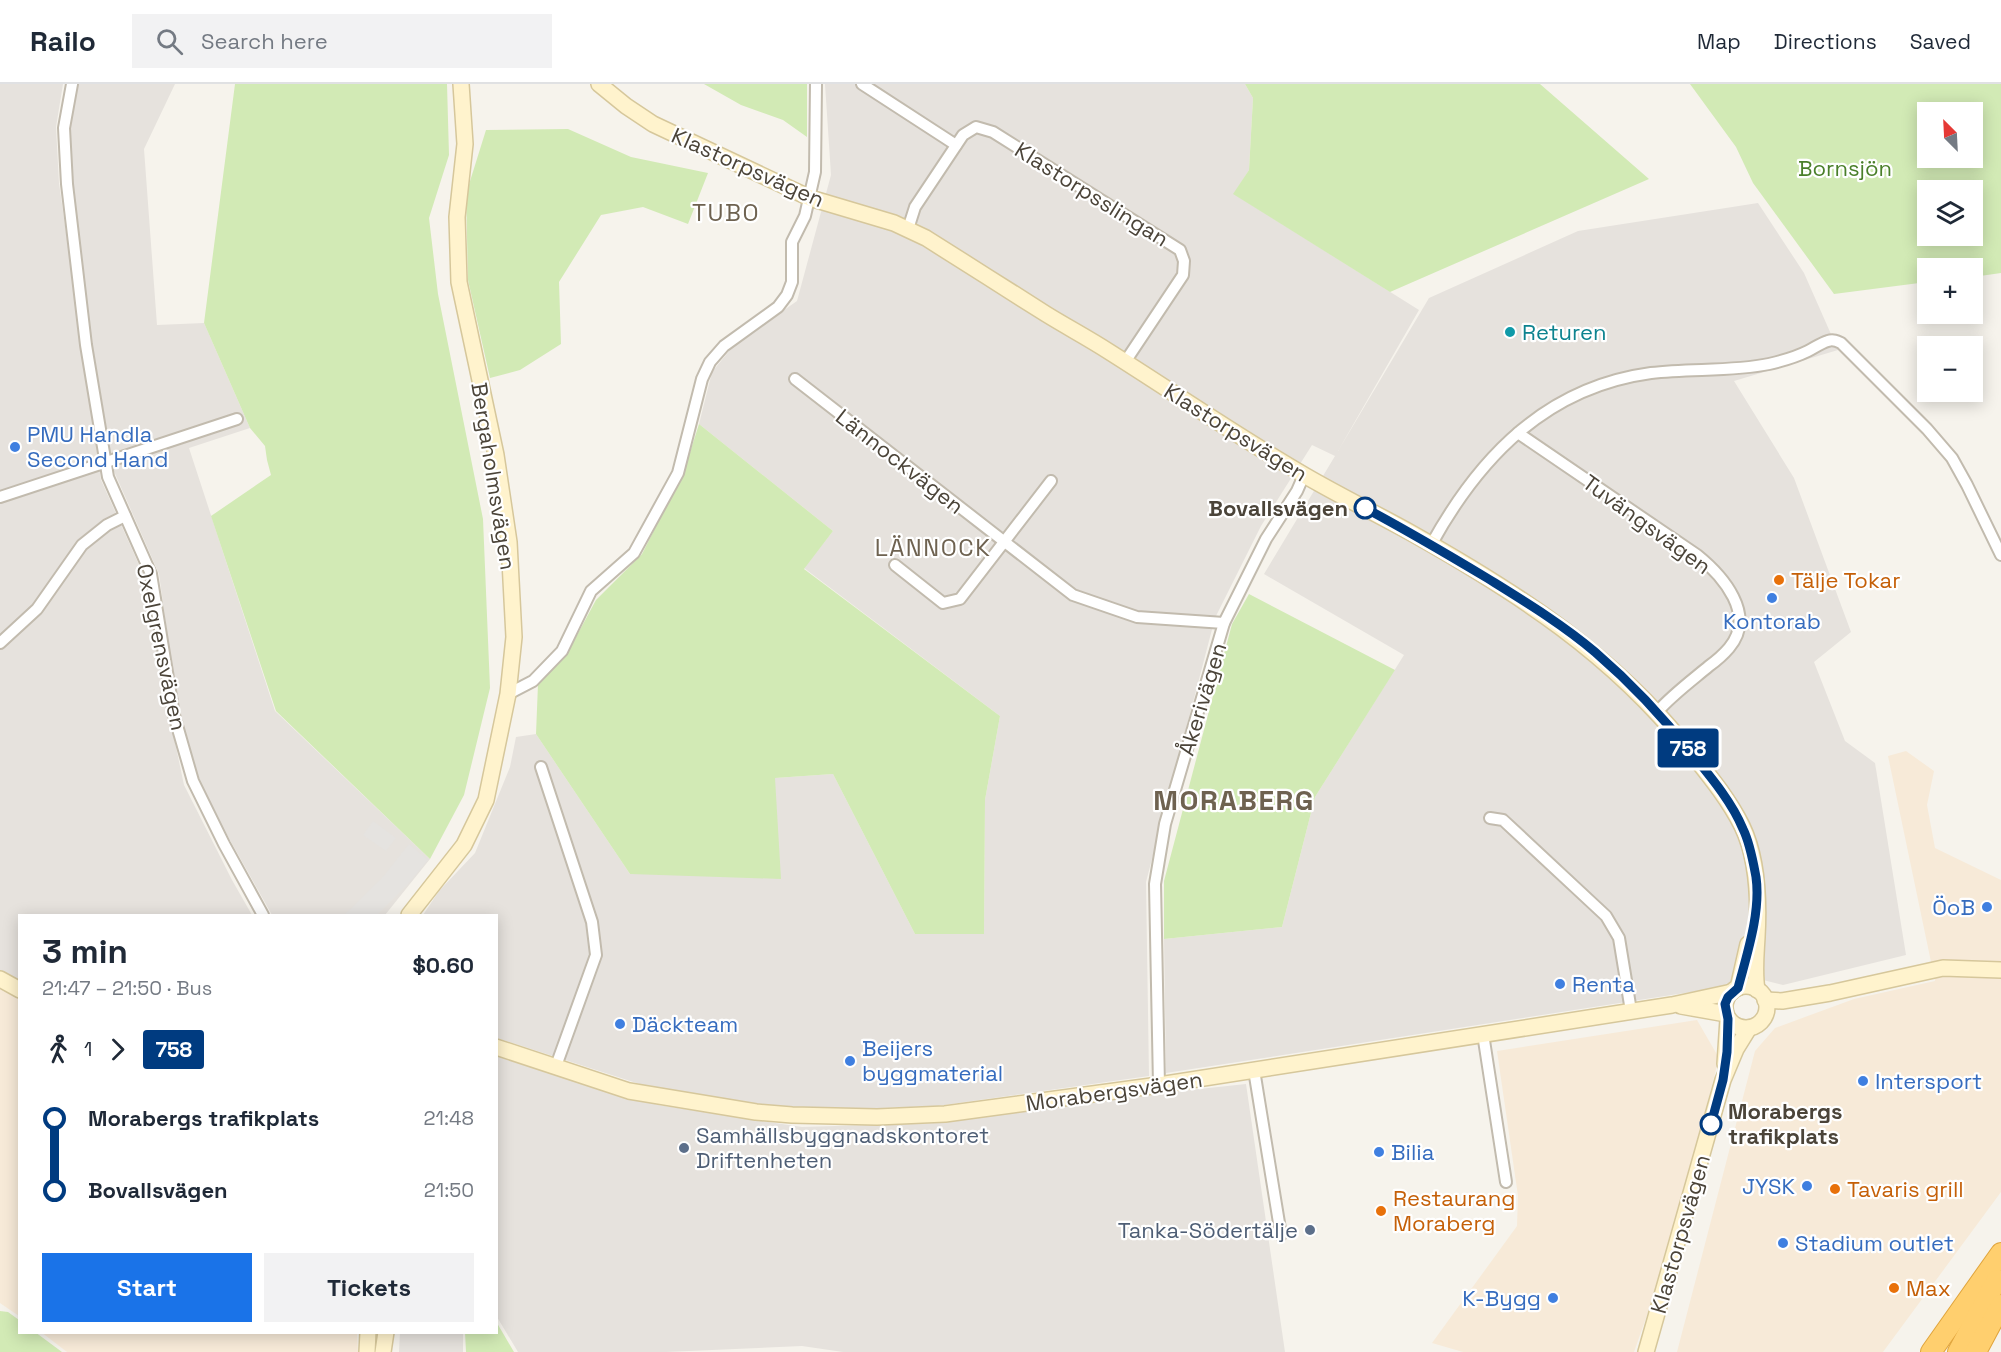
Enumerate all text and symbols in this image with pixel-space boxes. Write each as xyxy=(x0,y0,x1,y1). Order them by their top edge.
search box xyxy=(132,14,552,68)
text: Railo xyxy=(30,23,96,59)
icon: search xyxy=(153,25,186,58)
text: Search here xyxy=(201,27,328,55)
text: Map xyxy=(1697,28,1741,55)
text: Directions xyxy=(1774,28,1877,55)
text: Saved xyxy=(1910,28,1971,55)
north arrow xyxy=(1917,102,1983,168)
map controls xyxy=(1917,102,1983,402)
street label: Klastorpsvägen xyxy=(667,121,829,213)
street label: Klastorpsslingan xyxy=(1010,135,1174,253)
park label: Bornsjön xyxy=(1798,154,1892,182)
button: layers xyxy=(1917,180,1983,246)
district label: TUBO xyxy=(692,197,760,228)
button: + xyxy=(1917,258,1983,324)
place label: Returen xyxy=(1522,318,1606,346)
marker: Returen xyxy=(1503,325,1517,339)
button: − xyxy=(1917,336,1983,402)
street label: Klastorpsvägen xyxy=(1159,377,1313,487)
street label: Bergaholmsvägen xyxy=(465,380,523,572)
street label: Lännockvägen xyxy=(830,402,970,520)
place label: PMU Handla Second Hand xyxy=(27,420,168,473)
marker: PMU Handla Second Hand xyxy=(8,440,22,454)
street label: Tuvängsvägen xyxy=(1577,468,1717,580)
place label: Bovallsvägen xyxy=(1208,494,1348,522)
marker: Bovallsvägen xyxy=(1354,497,1376,519)
district label: LÄNNOCK xyxy=(875,532,991,563)
street label: Oxelgrensvägen xyxy=(131,561,193,733)
place label: Tälje Tokar xyxy=(1791,566,1900,594)
marker: Tälje Tokar xyxy=(1772,573,1786,587)
marker: Kontorab xyxy=(1765,591,1779,605)
place label: Kontorab xyxy=(1723,607,1821,635)
street label: Åkerivägen xyxy=(1172,639,1232,759)
line badge: 758 xyxy=(1654,728,1722,768)
text: 758 xyxy=(1670,735,1706,762)
district label: MORABERG xyxy=(1153,782,1315,818)
place label: ÖoB xyxy=(1932,893,1975,921)
marker: ÖoB xyxy=(1980,900,1994,914)
text: 3 min xyxy=(42,931,128,973)
text: $0.60 xyxy=(412,951,474,979)
place label: Renta xyxy=(1572,970,1635,998)
text: 21:47 – 21:50 · Bus xyxy=(42,975,212,1001)
marker: Renta xyxy=(1553,977,1567,991)
place label: Däckteam xyxy=(632,1010,738,1038)
marker: Däckteam xyxy=(613,1017,627,1031)
icon: walk xyxy=(42,1033,75,1066)
icon: forward xyxy=(101,1033,134,1066)
place label: Beijers byggmaterial xyxy=(862,1034,1003,1087)
text: 1 xyxy=(84,1036,92,1062)
text: 758 xyxy=(155,1036,192,1063)
marker: Beijers byggmaterial xyxy=(843,1054,857,1068)
street label: Morabergsvägen xyxy=(1024,1065,1204,1117)
place label: Intersport xyxy=(1875,1067,1982,1095)
marker: Intersport xyxy=(1856,1074,1870,1088)
place label: Morabergs trafikplats xyxy=(1728,1097,1843,1150)
text: Morabergs trafikplats xyxy=(88,1104,319,1132)
text: 21:48 xyxy=(424,1105,474,1131)
marker: Morabergs trafikplats xyxy=(1700,1113,1722,1135)
place label: Samhällsbyggnadskontoret Driftenheten xyxy=(696,1121,989,1174)
place label: Bilia xyxy=(1391,1138,1435,1166)
marker: Samhällsbyggnadskontoret Driftenheten xyxy=(677,1141,691,1155)
marker: Bilia xyxy=(1372,1145,1386,1159)
street label: Klastorpsvägen xyxy=(1644,1151,1716,1317)
place label: JYSK xyxy=(1742,1172,1796,1200)
place label: Tavaris grill xyxy=(1847,1175,1964,1203)
text: Bovallsvägen xyxy=(88,1176,228,1204)
text: 21:50 xyxy=(424,1177,474,1203)
marker: JYSK xyxy=(1800,1179,1814,1193)
marker: Tavaris grill xyxy=(1828,1182,1842,1196)
place label: Restaurang Moraberg xyxy=(1393,1184,1515,1237)
marker: Restaurang Moraberg xyxy=(1374,1204,1388,1218)
place label: Tanka-Södertälje xyxy=(1118,1216,1298,1244)
marker: Tanka-Södertälje xyxy=(1303,1223,1317,1237)
place label: Stadium outlet xyxy=(1795,1229,1954,1257)
marker: Stadium outlet xyxy=(1776,1236,1790,1250)
button: Start xyxy=(42,1253,252,1322)
button: Tickets xyxy=(264,1253,474,1322)
place label: Max xyxy=(1906,1274,1951,1302)
marker: Max xyxy=(1887,1281,1901,1295)
place label: K-Bygg xyxy=(1462,1284,1541,1312)
marker: K-Bygg xyxy=(1546,1291,1560,1305)

